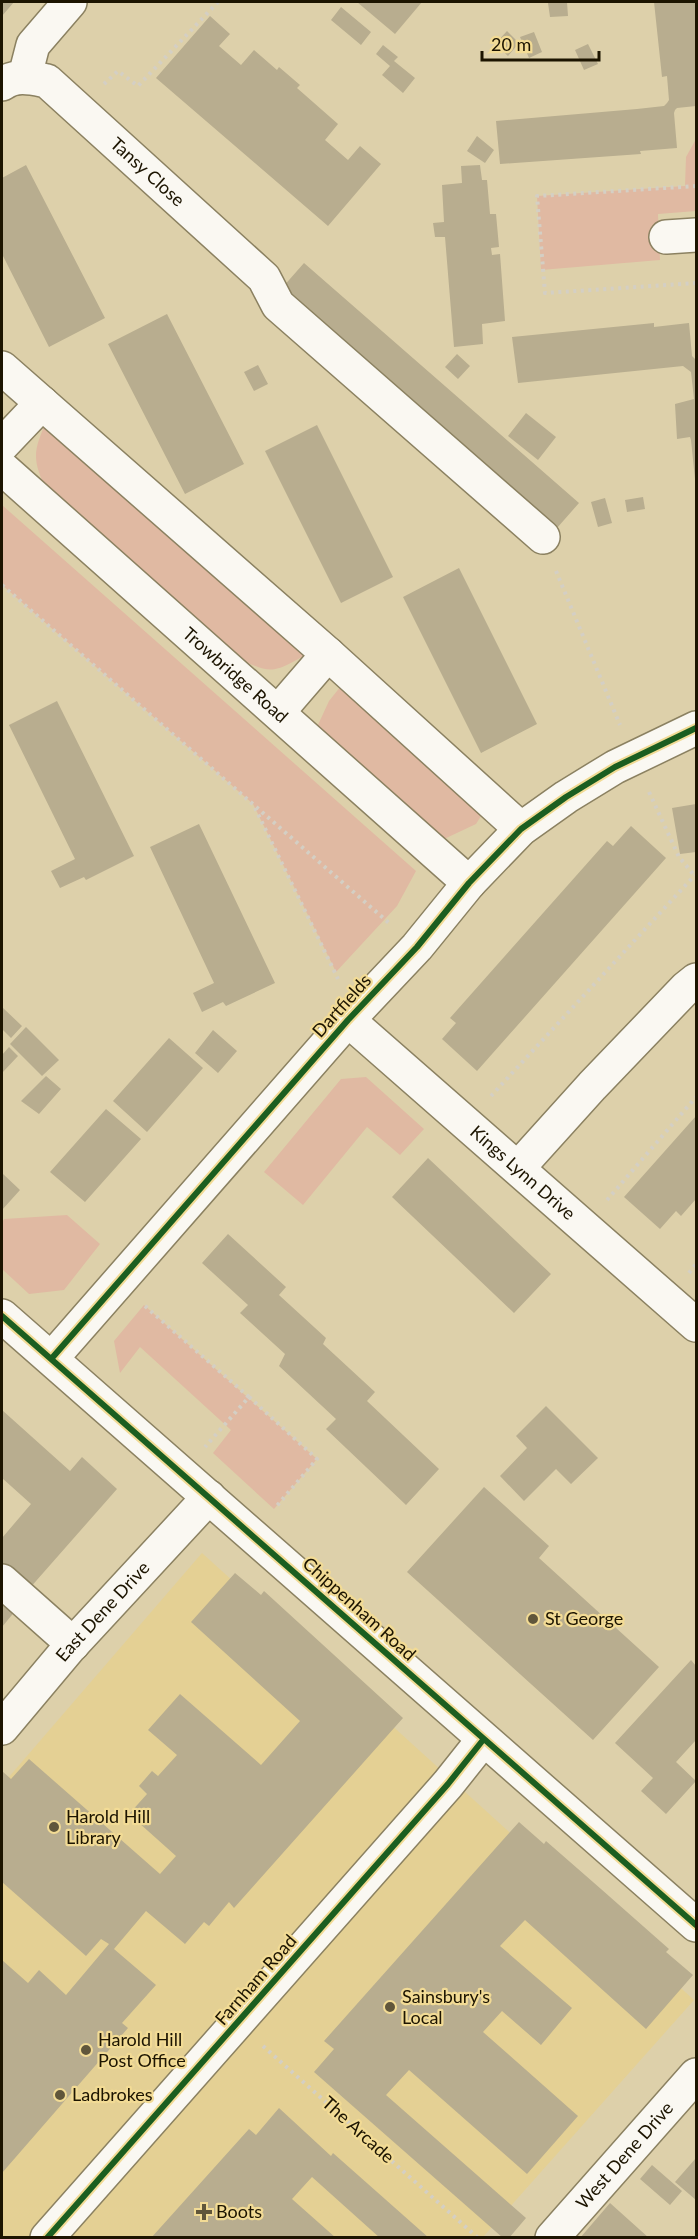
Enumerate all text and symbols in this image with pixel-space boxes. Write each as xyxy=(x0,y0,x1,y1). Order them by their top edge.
scale bar xyxy=(482,24,599,62)
text: 20 m xyxy=(491,33,531,55)
street label: Tansy Close xyxy=(106,132,190,211)
street label: Trowbridge Road xyxy=(179,622,293,727)
street label: Dartfields xyxy=(307,969,375,1041)
street label: Kings Lynn Drive xyxy=(466,1120,580,1224)
street label: Chippenham Road xyxy=(299,1552,421,1665)
street label: East Dene Drive xyxy=(51,1556,154,1666)
place label: St George xyxy=(545,1607,623,1629)
marker: St George xyxy=(526,1612,540,1626)
place label: Harold Hill Library xyxy=(66,1805,150,1848)
marker: Harold Hill Library xyxy=(47,1820,61,1834)
street label: Farnham Road xyxy=(210,1930,301,2029)
place label: Sainsbury's Local xyxy=(402,1985,490,2028)
marker: Sainsbury's Local xyxy=(383,2000,397,2014)
place label: Harold Hill Post Office xyxy=(98,2028,186,2071)
marker: Harold Hill Post Office xyxy=(79,2043,93,2057)
place label: Ladbrokes xyxy=(72,2083,153,2105)
marker: Ladbrokes xyxy=(53,2088,67,2102)
street label: The Arcade xyxy=(318,2091,399,2167)
street label: West Dene Drive xyxy=(571,2097,677,2213)
place label: Boots xyxy=(216,2200,262,2222)
marker: Boots xyxy=(197,2205,211,2219)

